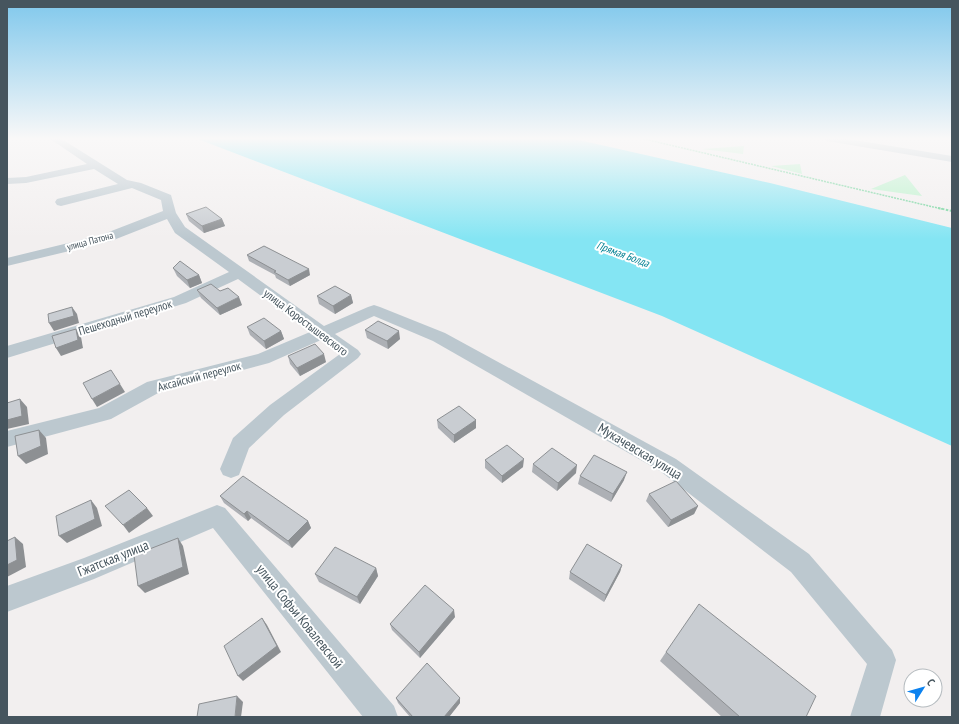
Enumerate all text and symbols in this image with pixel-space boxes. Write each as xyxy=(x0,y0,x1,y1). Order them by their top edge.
street label: улица Патона xyxy=(65,229,115,253)
water label: Прямая Болда xyxy=(595,238,652,270)
street label: улица Коростышевского xyxy=(261,285,351,359)
street label: Пешеходный переулок xyxy=(76,296,174,338)
street label: Аксайский переулок xyxy=(156,358,243,394)
street label: Мукачевская улица xyxy=(595,419,685,483)
street label: Гжатская улица xyxy=(75,536,151,580)
street label: улица Софьи Ковалевской xyxy=(252,560,348,672)
north arrow xyxy=(903,668,943,708)
text: С xyxy=(924,676,938,688)

